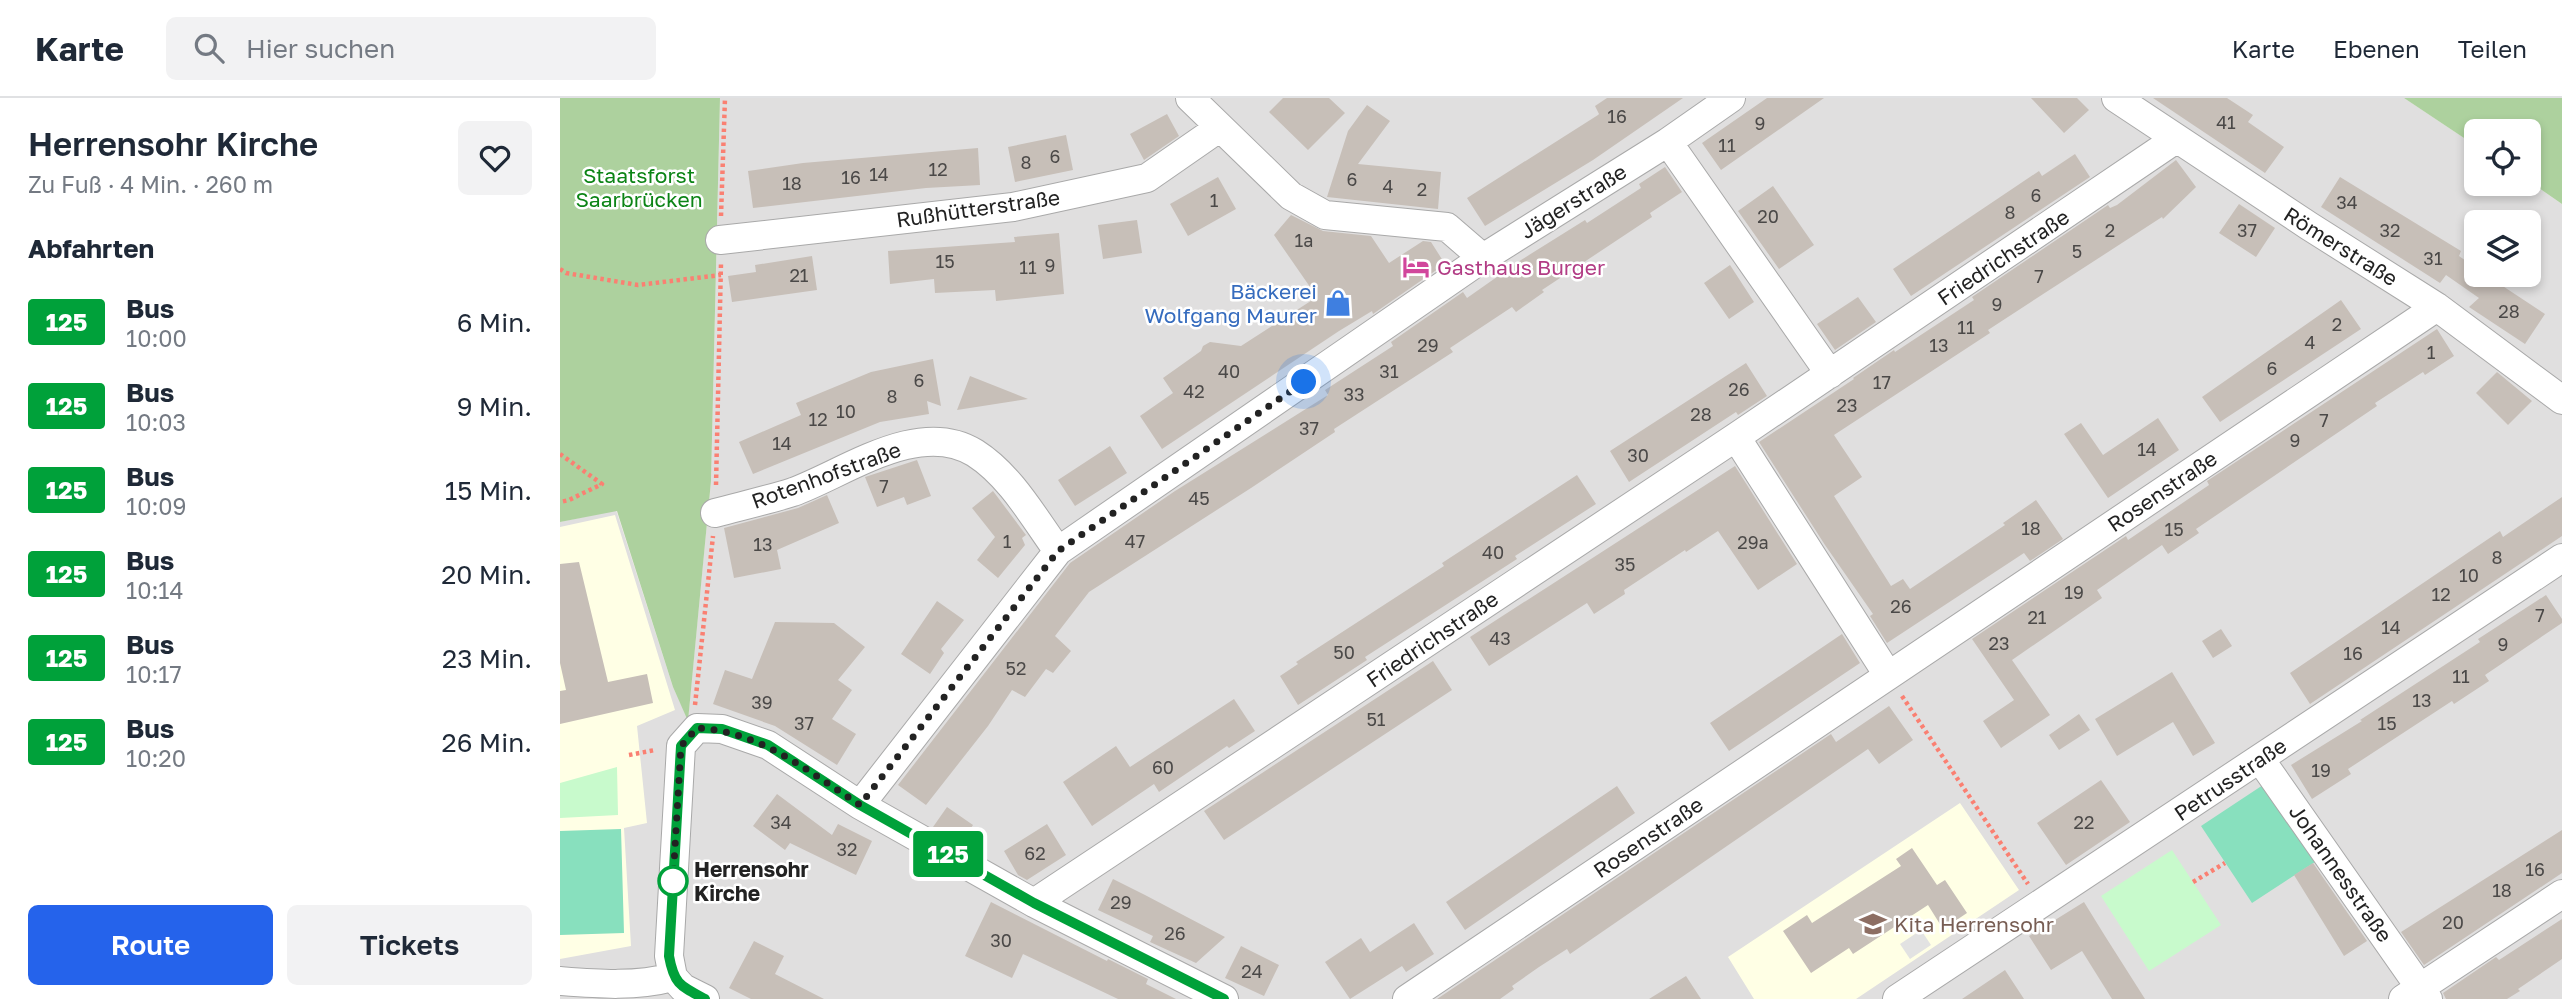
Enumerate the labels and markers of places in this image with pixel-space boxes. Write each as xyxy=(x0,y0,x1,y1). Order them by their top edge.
hotel icon: Gasthaus Burger xyxy=(1401,252,1431,282)
place label: Gasthaus Burger xyxy=(1437,254,1605,280)
place label: Bäckerei Wolfgang Maurer xyxy=(1144,278,1317,328)
shop icon: Bäckerei Wolfgang Maurer xyxy=(1323,288,1353,318)
place label: Herrensohr Kirche xyxy=(694,856,809,906)
marker: Herrensohr Kirche xyxy=(658,866,688,896)
school or university icon: Kita Herrensohr xyxy=(1858,909,1888,939)
place label: Kita Herrensohr xyxy=(1894,911,2054,937)

